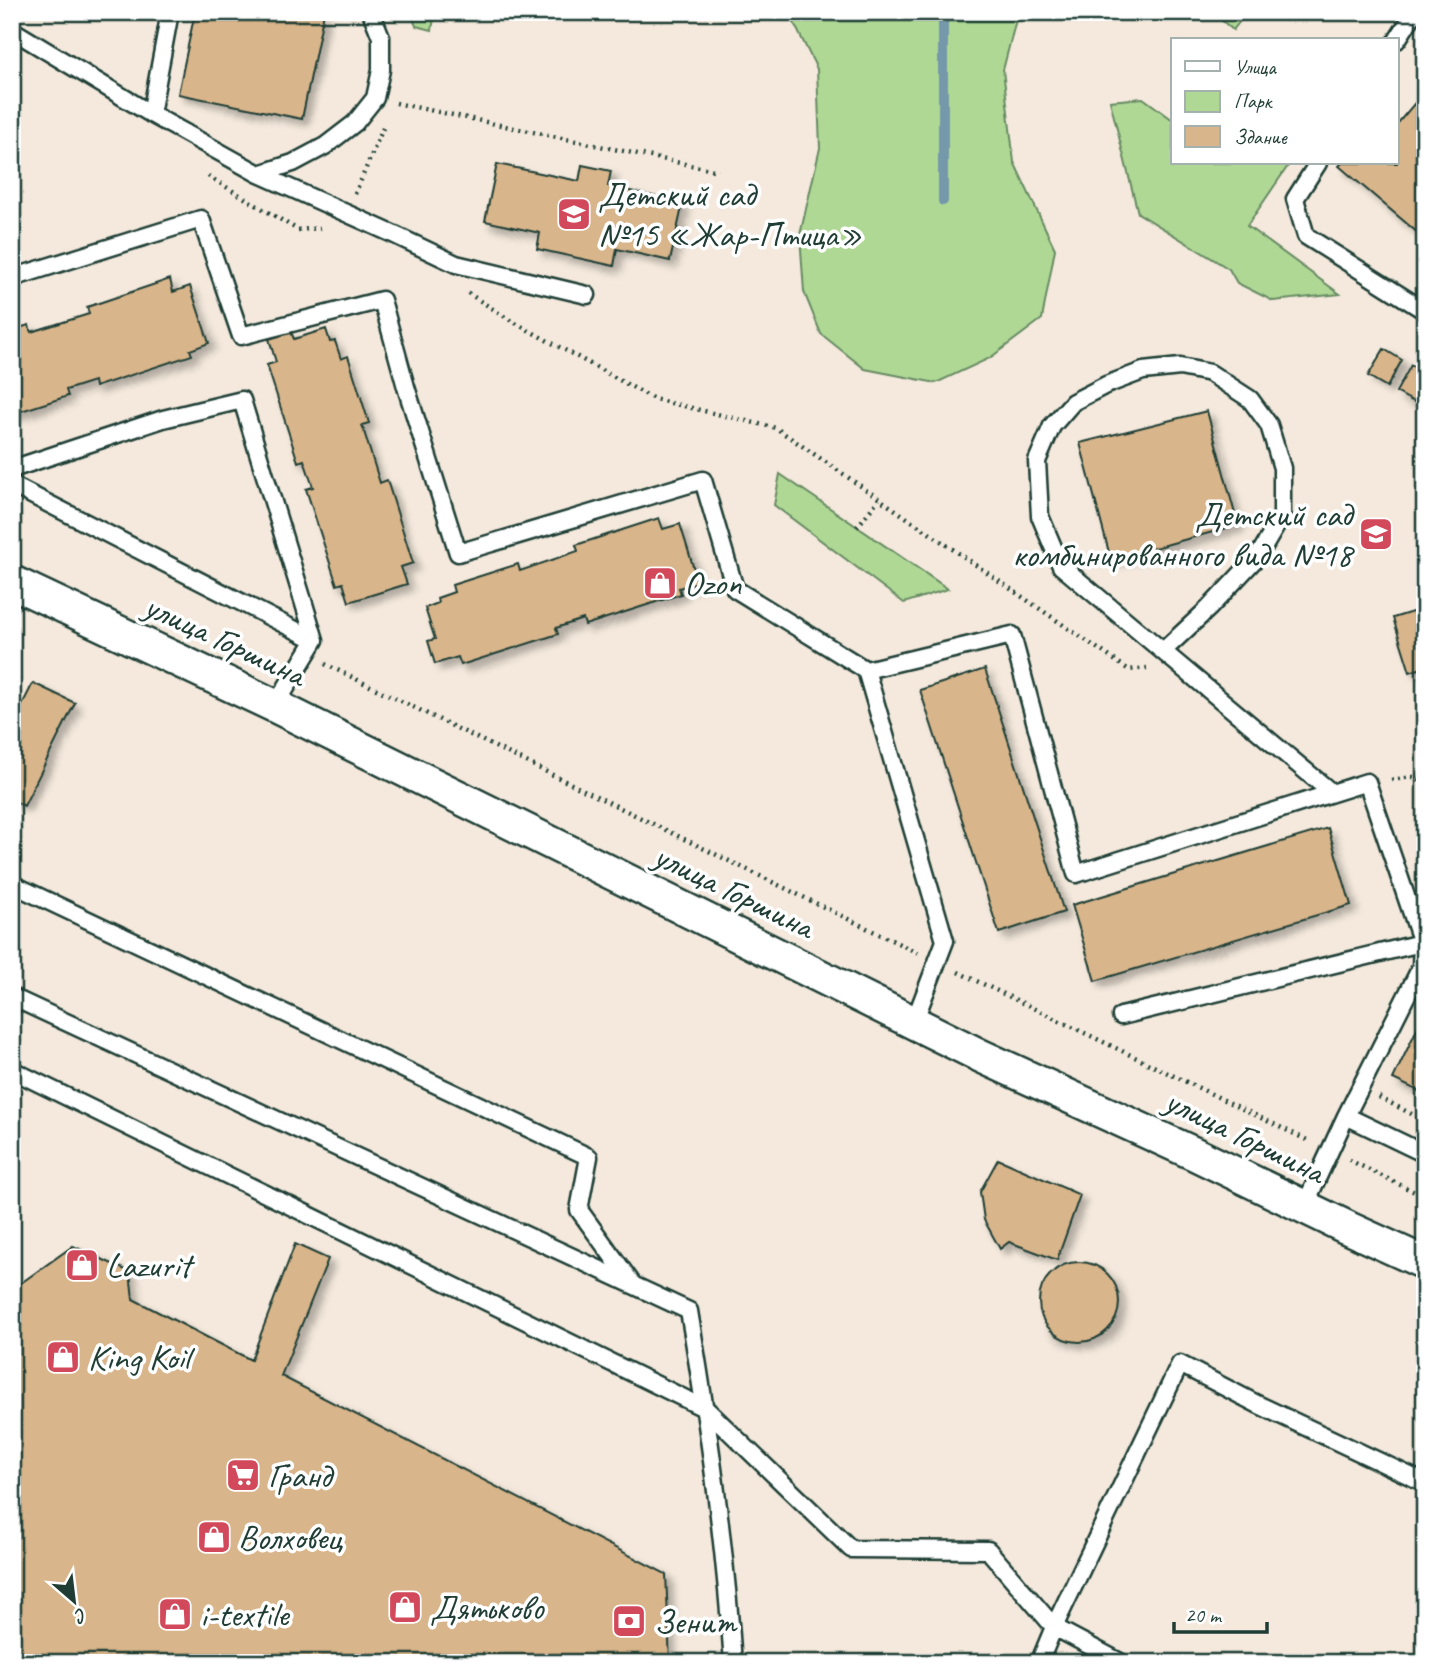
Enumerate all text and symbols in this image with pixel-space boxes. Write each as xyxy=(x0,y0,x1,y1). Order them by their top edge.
legend xyxy=(1171,38,1398,164)
text: Улица xyxy=(1234,54,1277,80)
text: Парк xyxy=(1234,88,1274,114)
text: Здание xyxy=(1234,124,1288,150)
place label: Детский сад №15 «Жар-Птица» xyxy=(598,172,862,257)
school or university icon: Детский сад №15 «Жар-Птица» xyxy=(555,195,593,233)
place label: Детский сад комбинированного вида №18 xyxy=(1012,492,1355,577)
school or university icon: Детский сад комбинированного вида №18 xyxy=(1357,515,1395,553)
place label: Ozon xyxy=(684,561,742,606)
shop icon: Ozon xyxy=(641,564,679,602)
street label: улица Горшина xyxy=(136,582,315,698)
street label: улица Горшина xyxy=(645,832,824,950)
street label: улица Горшина xyxy=(1156,1077,1335,1195)
place label: Lazurit xyxy=(106,1243,195,1288)
shop icon: Lazurit xyxy=(63,1246,101,1284)
place label: King Koil xyxy=(88,1335,196,1380)
shop icon: King Koil xyxy=(44,1338,82,1376)
place label: Гранд xyxy=(268,1453,335,1498)
supermarket icon: Гранд xyxy=(224,1456,262,1494)
place label: Волховец xyxy=(238,1515,343,1560)
shop icon: Волховец xyxy=(195,1518,233,1556)
north arrow xyxy=(38,1566,108,1636)
place label: Дятьково xyxy=(430,1585,545,1630)
shop icon: Дятьково xyxy=(386,1588,424,1626)
scale bar xyxy=(1174,1591,1267,1635)
place label: i-textile xyxy=(200,1592,291,1637)
shop icon: i-textile xyxy=(156,1595,194,1633)
place label: Зенит xyxy=(654,1599,738,1644)
text: С xyxy=(69,1602,91,1629)
bank icon: Зенит xyxy=(610,1602,648,1640)
text: 20 m xyxy=(1185,1602,1223,1628)

